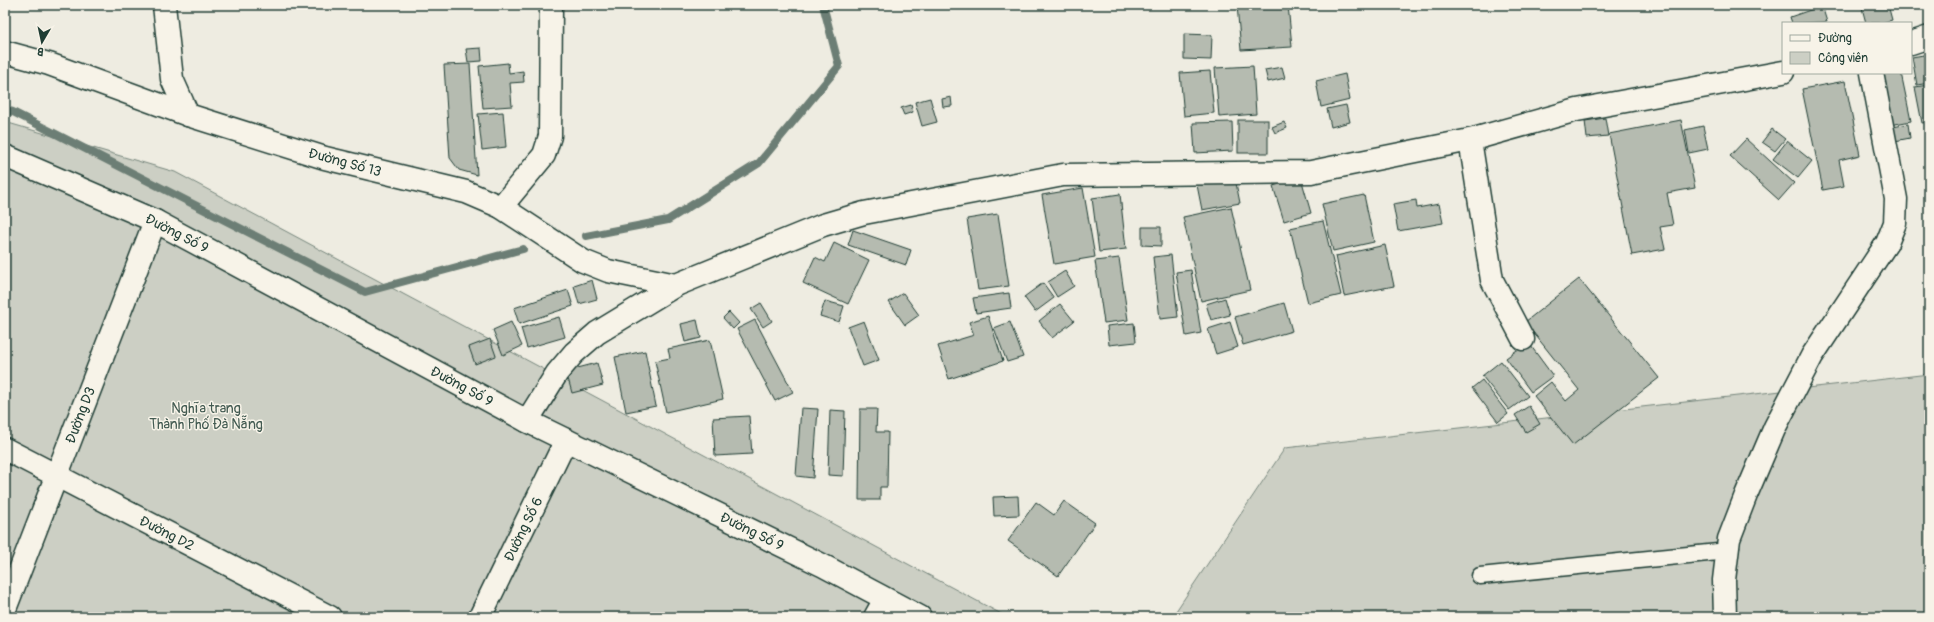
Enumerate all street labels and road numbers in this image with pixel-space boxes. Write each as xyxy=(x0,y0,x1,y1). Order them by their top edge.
street label: Đường Số 13 xyxy=(307,144,384,180)
street label: Đường Số 9 xyxy=(142,209,212,257)
street label: Đường Số 9 xyxy=(427,362,497,410)
street label: Đường D3 xyxy=(62,384,99,446)
street label: Đường Số 6 xyxy=(500,494,546,564)
street label: Đường Số 9 xyxy=(717,508,787,554)
street label: Đường D2 xyxy=(137,512,197,555)

